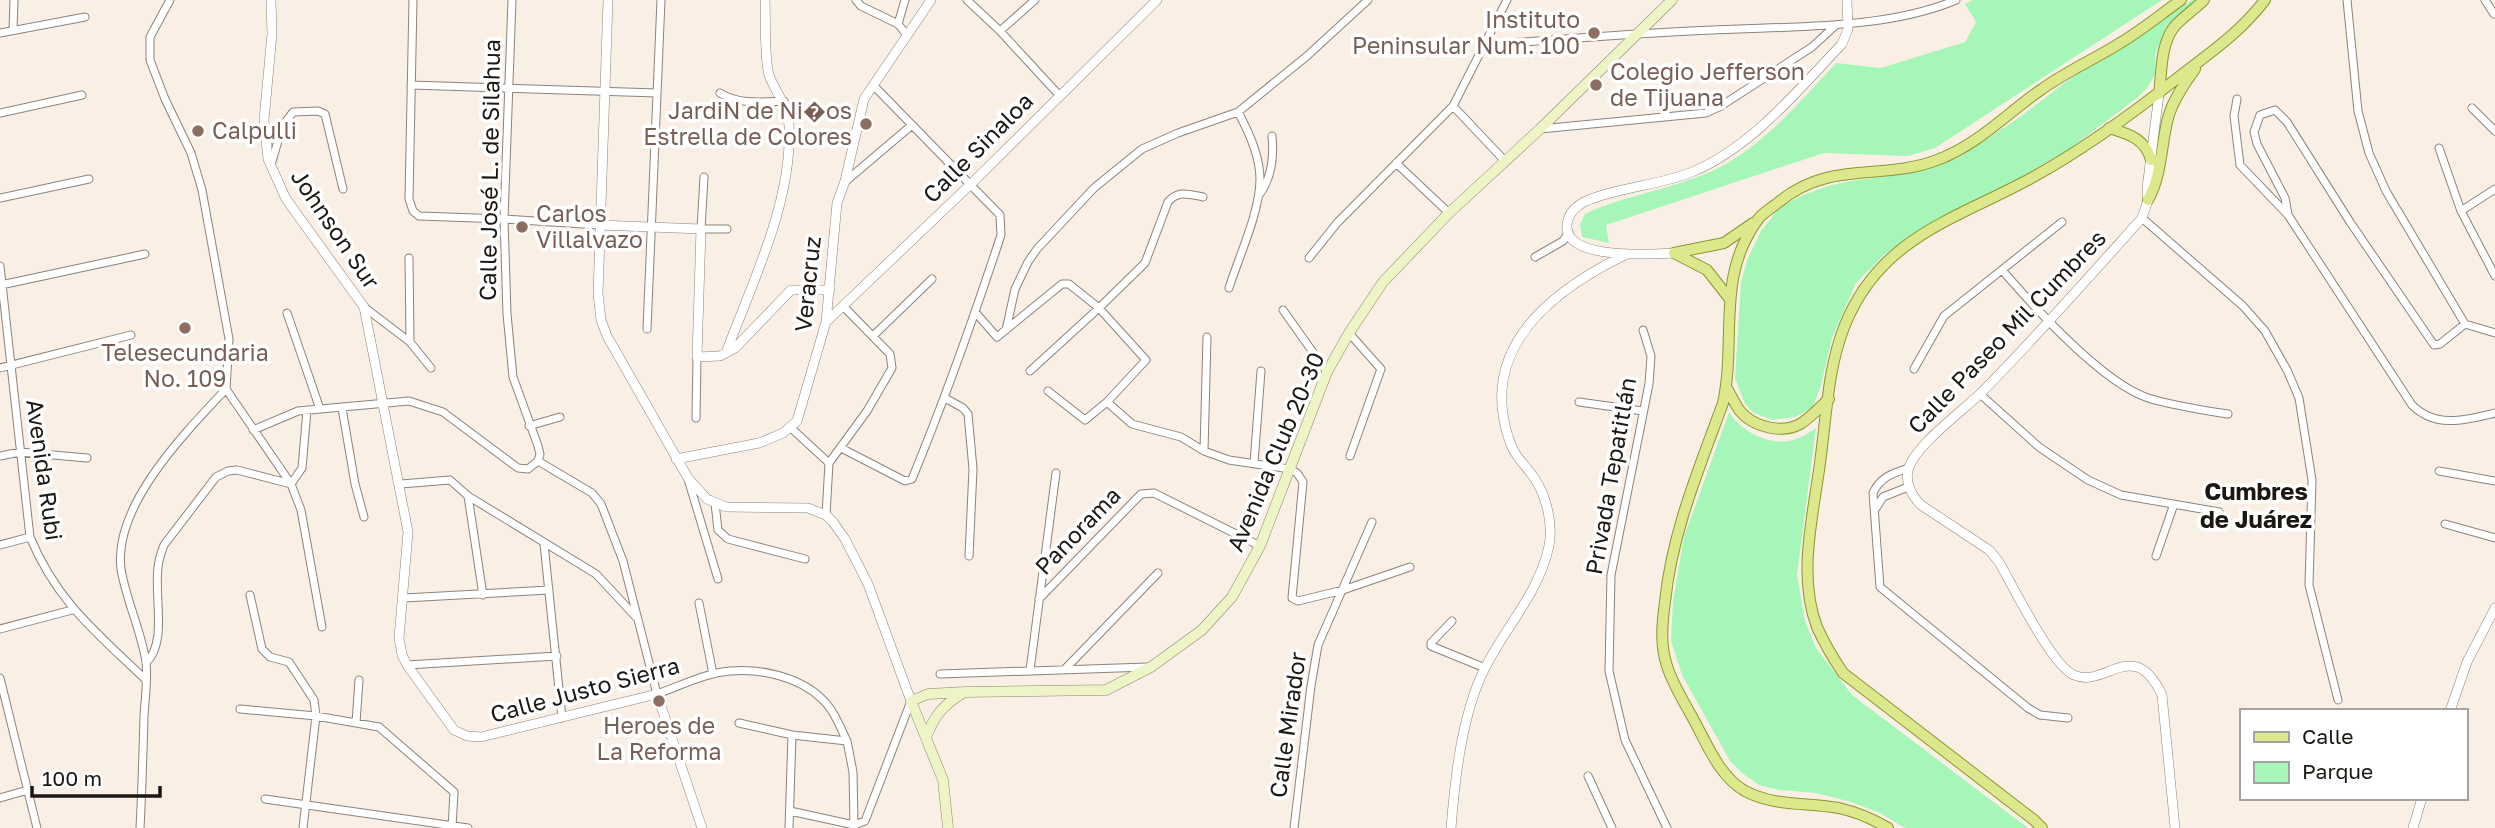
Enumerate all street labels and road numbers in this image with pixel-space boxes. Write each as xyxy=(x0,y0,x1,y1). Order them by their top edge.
street label: Calle José L. de Silahua xyxy=(473,39,505,301)
street label: Calle Sinaloa xyxy=(916,86,1038,208)
street label: Johnson Sur xyxy=(286,163,386,294)
street label: Calle Paseo Mil Cumbres xyxy=(1902,224,2111,439)
street label: Veracruz xyxy=(788,235,826,333)
street label: Avenida Club 20-30 xyxy=(1220,348,1330,556)
street label: Privada Tepatitlán xyxy=(1579,375,1641,577)
street label: Avenida Rubi xyxy=(21,397,69,542)
street label: Panorama xyxy=(1029,481,1126,580)
street label: Calle Justo Sierra xyxy=(487,650,682,728)
street label: Calle Mirador xyxy=(1263,650,1311,800)

